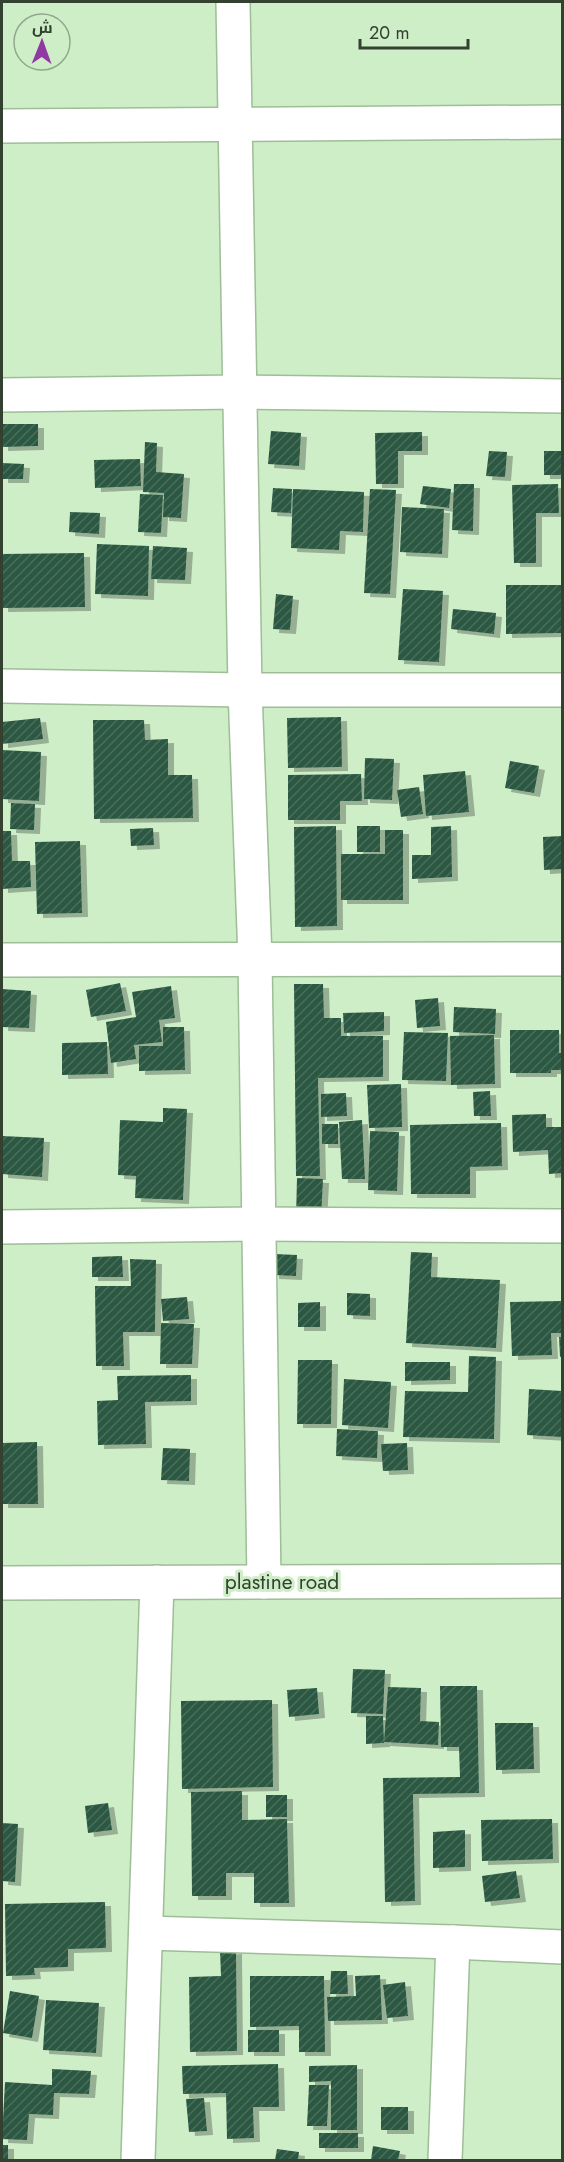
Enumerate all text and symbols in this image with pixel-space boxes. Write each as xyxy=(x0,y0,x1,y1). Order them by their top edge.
north arrow xyxy=(12,12,72,72)
scale bar xyxy=(360,12,468,50)
text: ش xyxy=(32,16,53,39)
text: 20 m xyxy=(369,20,409,46)
street label: plastine road xyxy=(225,1567,339,1597)

